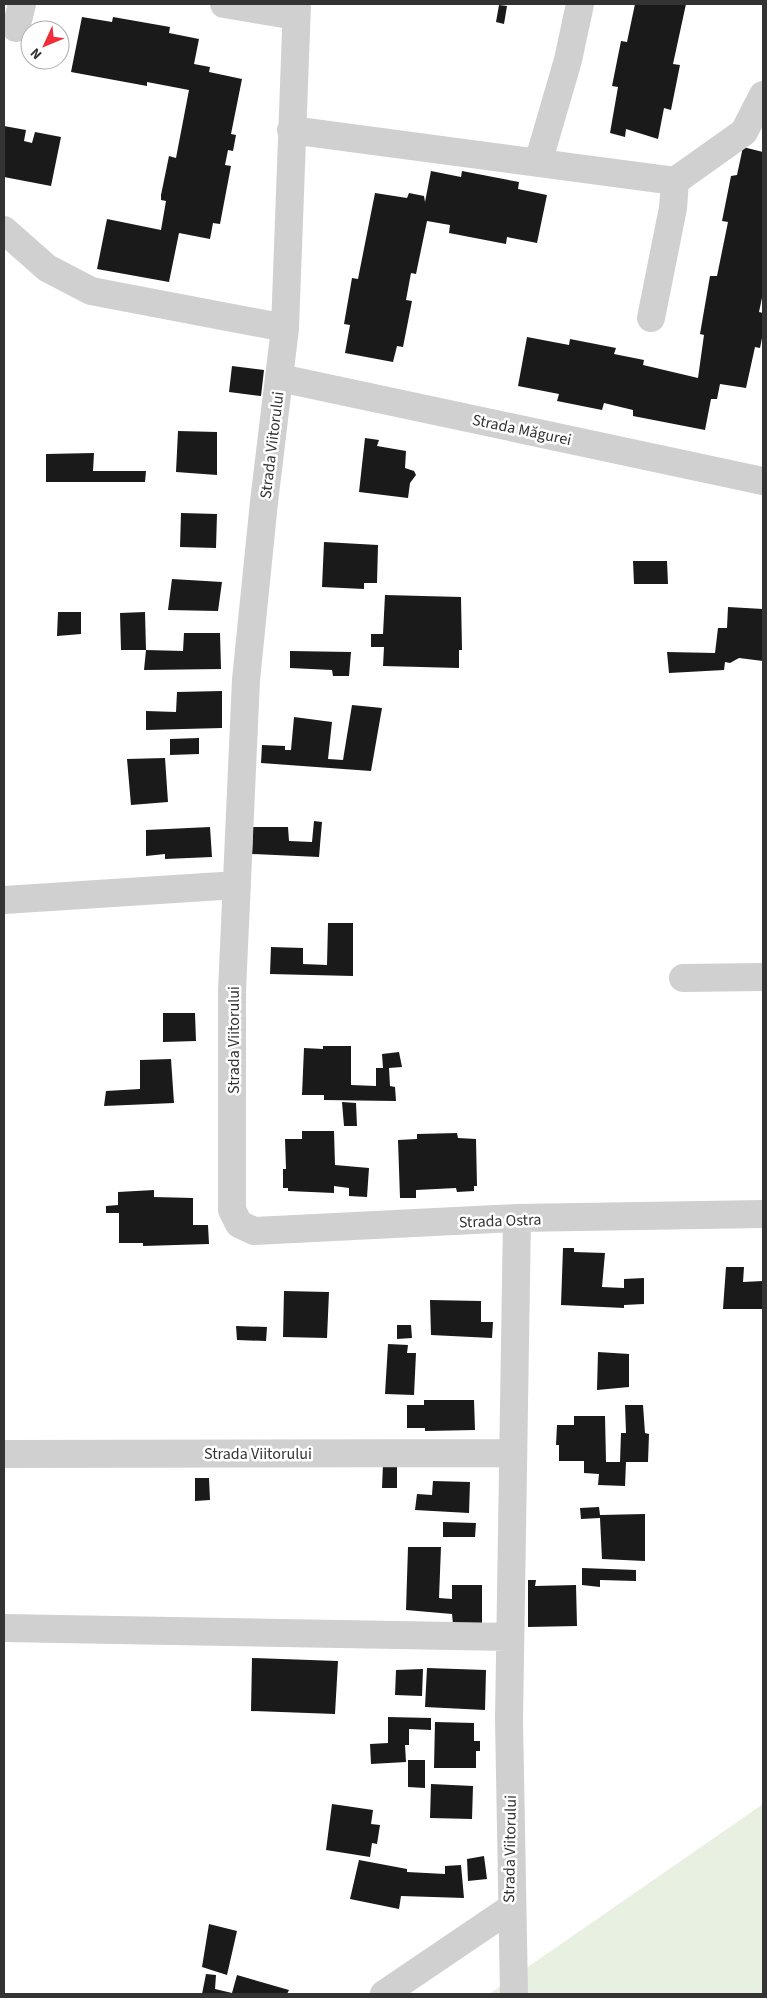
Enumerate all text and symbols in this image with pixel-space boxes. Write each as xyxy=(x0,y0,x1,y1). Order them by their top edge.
north arrow xyxy=(20,20,70,70)
text: N xyxy=(26,43,47,64)
street label: Strada Viitorului xyxy=(254,390,289,500)
street label: Strada Măgurei xyxy=(470,409,573,451)
street label: Strada Viitorului xyxy=(223,986,245,1094)
street label: Strada Ostra xyxy=(458,1209,542,1233)
street label: Strada Viitorului xyxy=(204,1443,312,1465)
street label: Strada Viitorului xyxy=(498,1795,522,1903)

